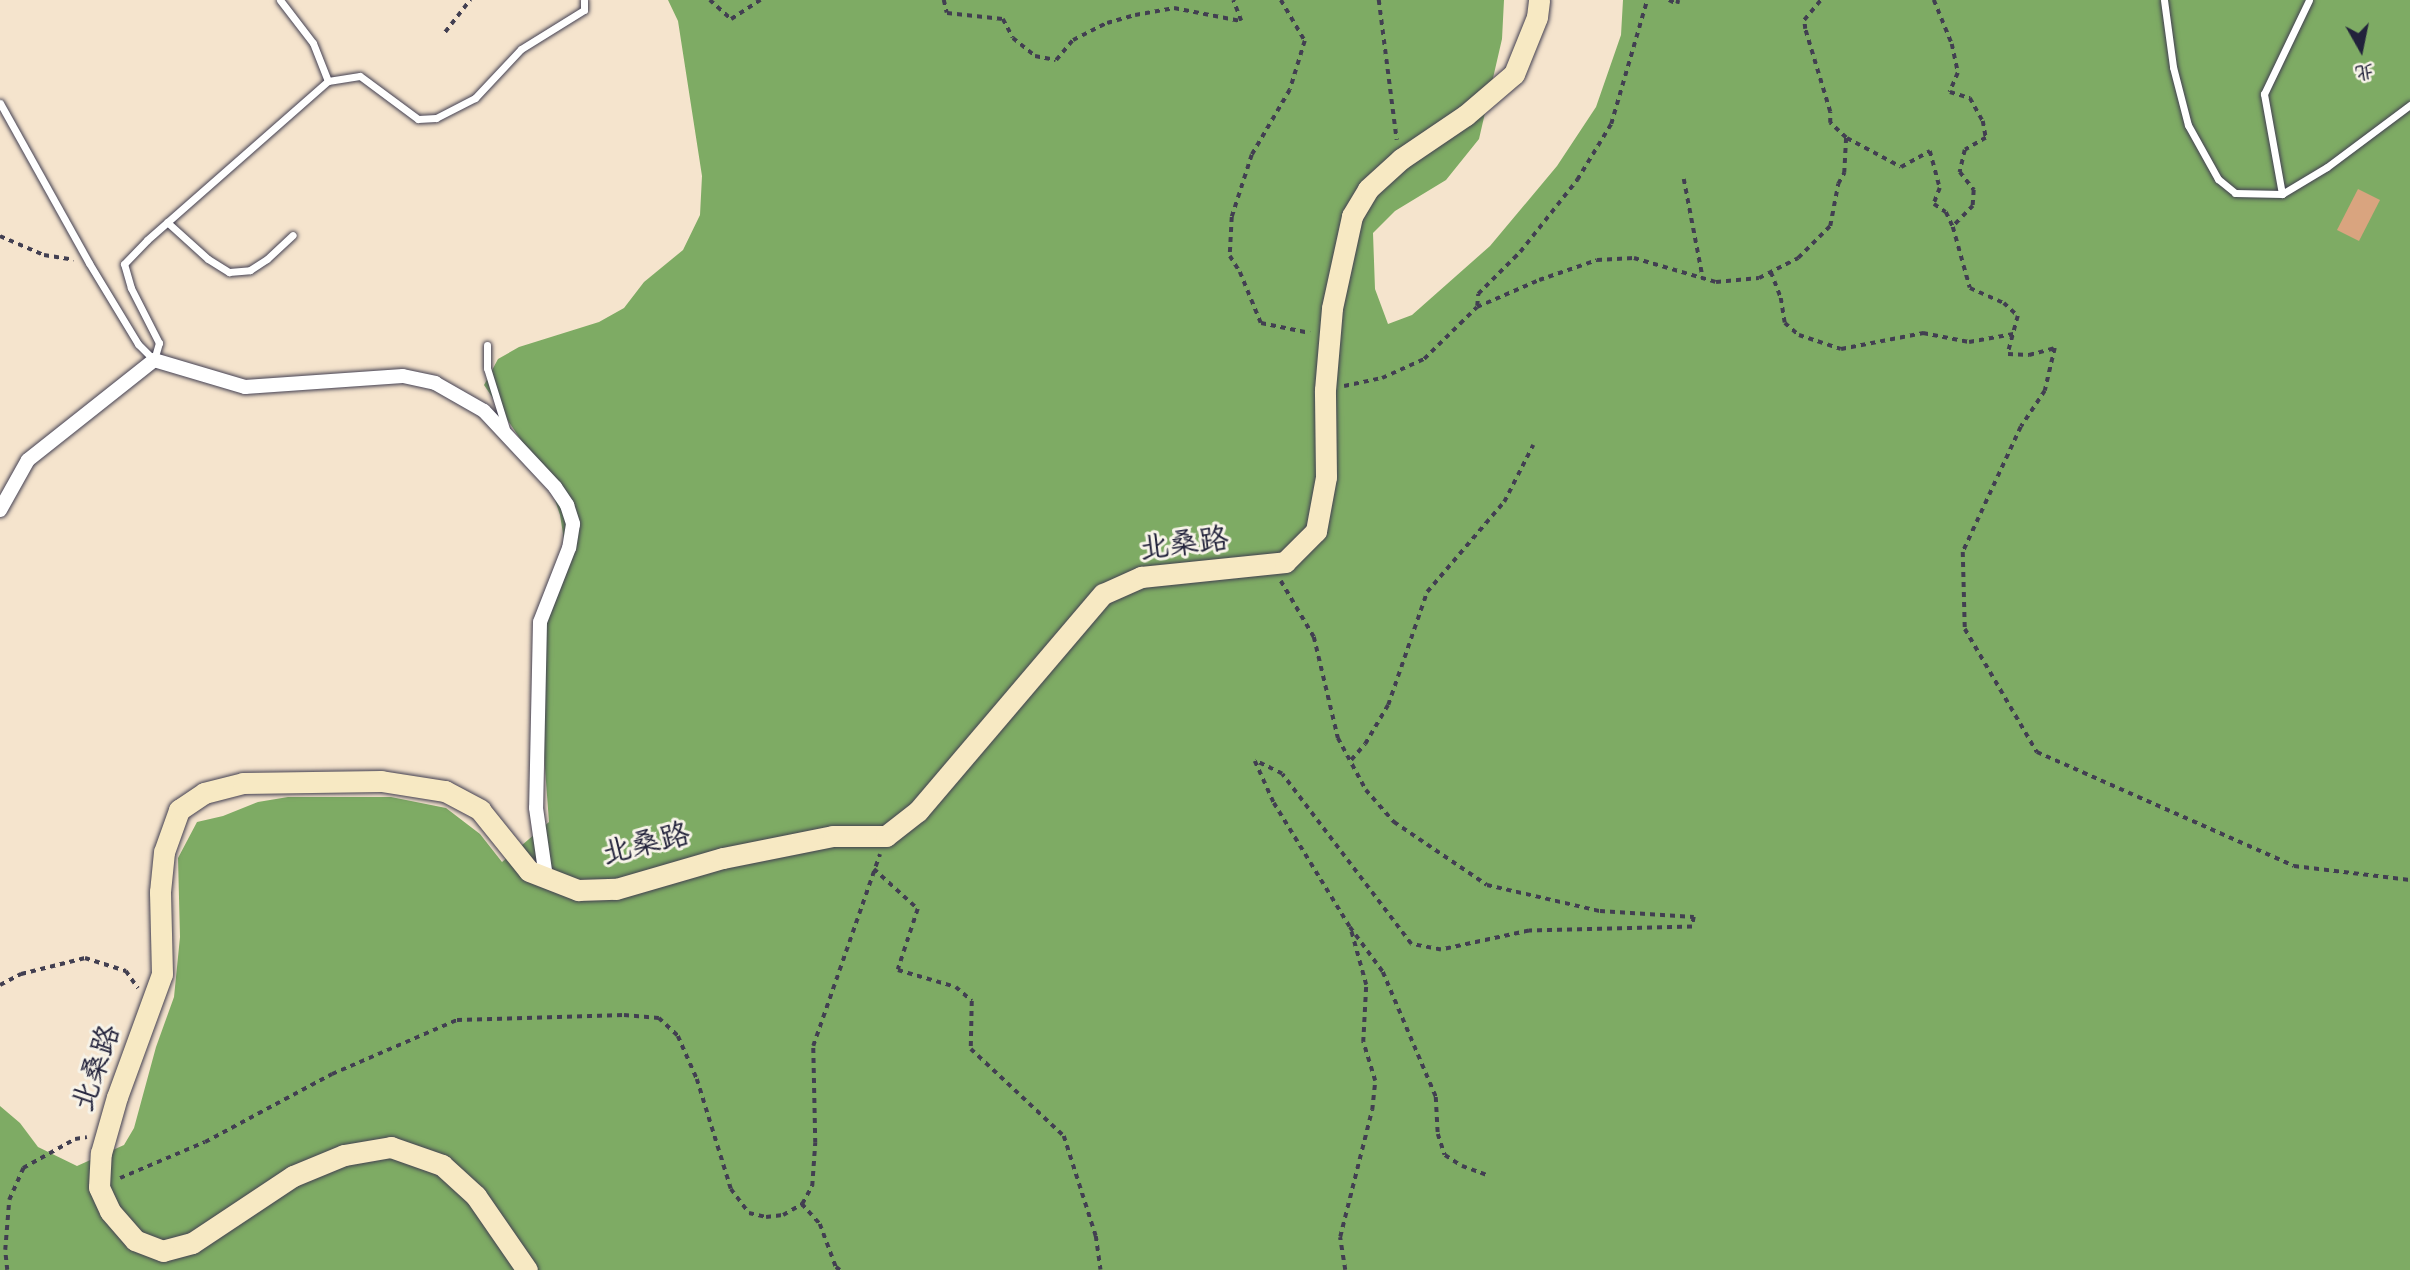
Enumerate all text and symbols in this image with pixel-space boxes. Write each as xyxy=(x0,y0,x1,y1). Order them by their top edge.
north arrow xyxy=(2326,14,2396,84)
text: 北 xyxy=(2353,55,2376,85)
street label: 北桑路 xyxy=(1137,523,1231,569)
street label: 北桑路 xyxy=(598,818,694,874)
street label: 北桑路 xyxy=(66,1021,130,1117)

